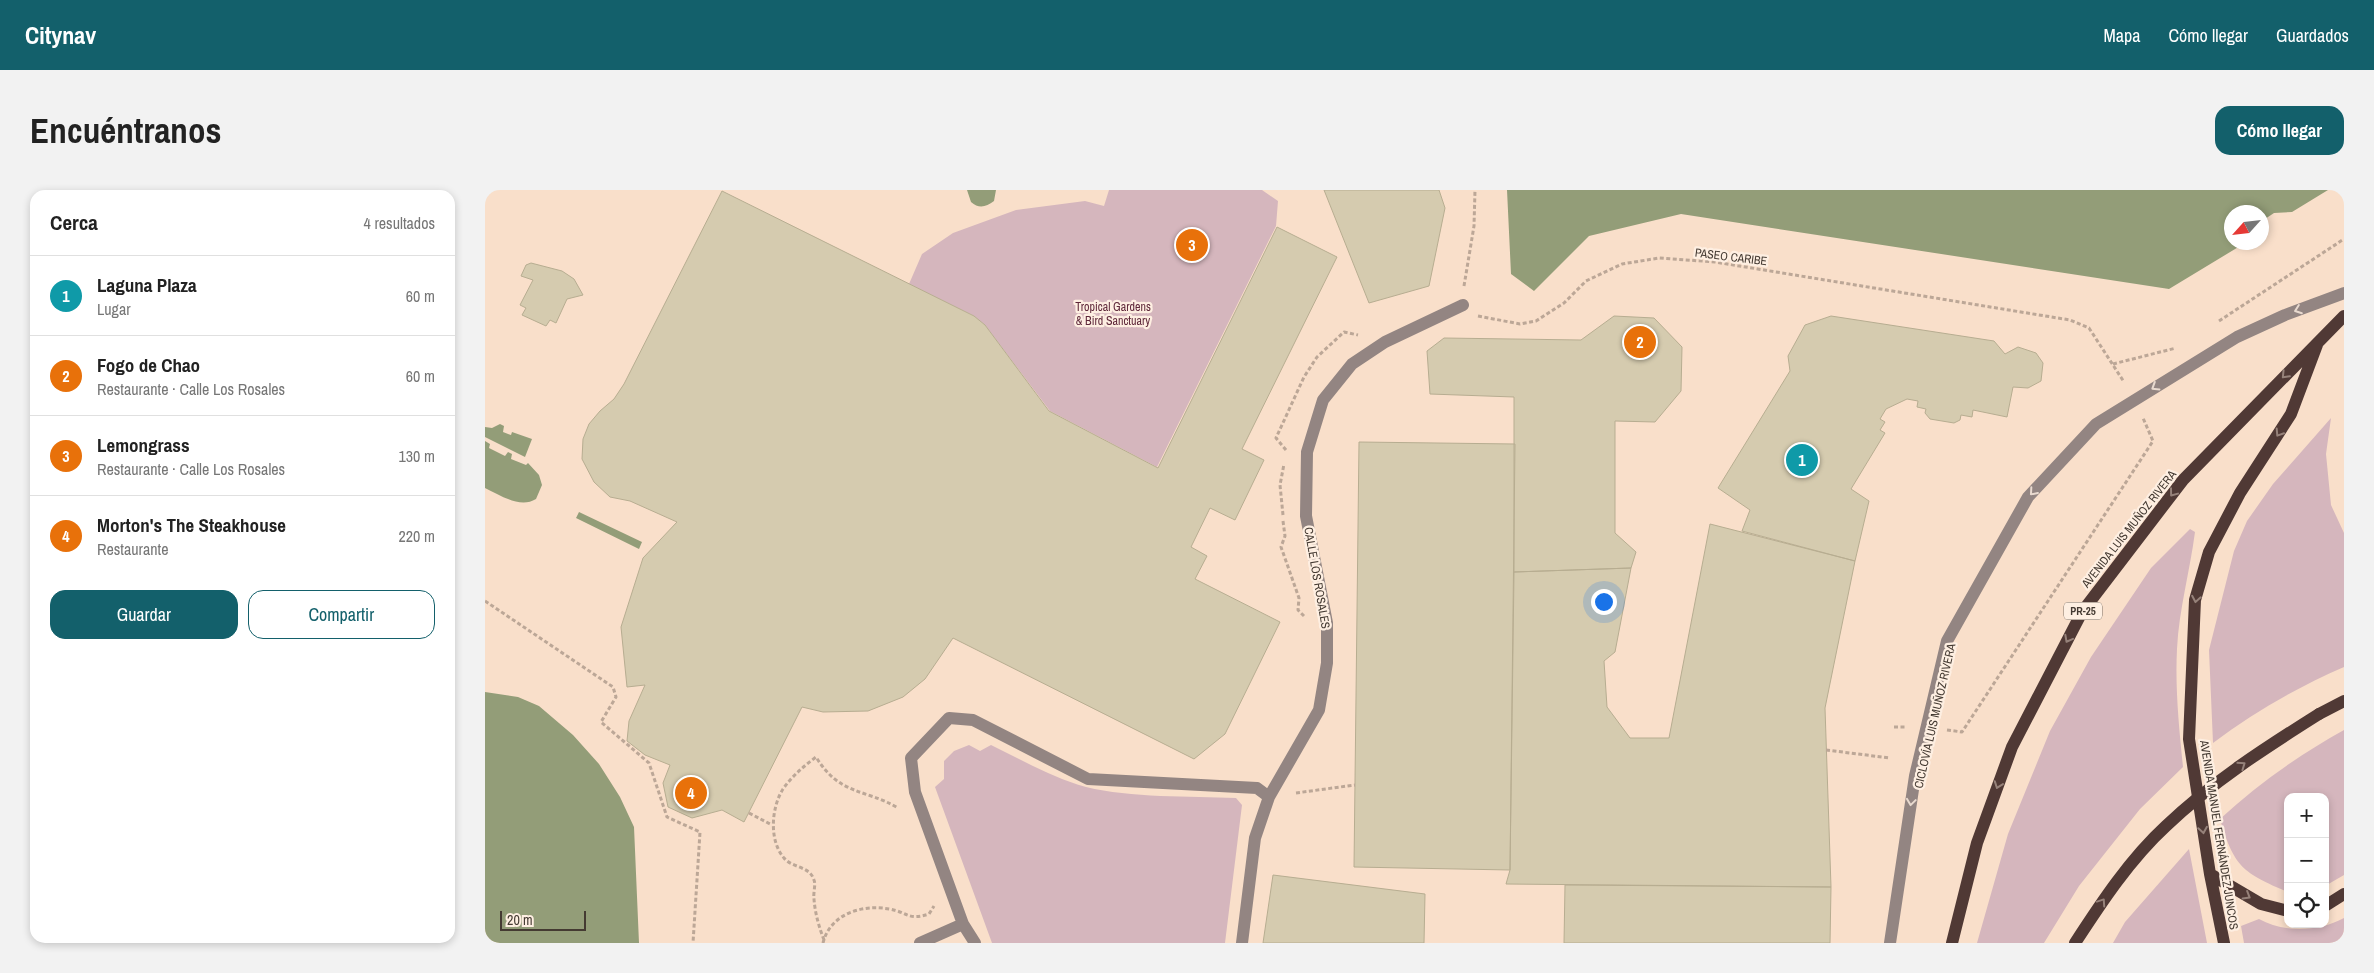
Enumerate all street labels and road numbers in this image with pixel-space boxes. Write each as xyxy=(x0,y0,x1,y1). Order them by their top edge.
street label: PASEO CARIBE xyxy=(1694,245,1768,269)
street label: AVENIDA LUIS MUÑOZ RIVERA xyxy=(2078,467,2180,592)
street label: CALLE LOS ROSALES xyxy=(1300,526,1334,630)
road number: PR-25 xyxy=(2064,602,2102,620)
street label: CICLOVÍA LUIS MUÑOZ RIVERA xyxy=(1911,642,1960,790)
street label: AVENIDA MANUEL FERNÁNDEZ JUNCOS xyxy=(2196,738,2242,931)

